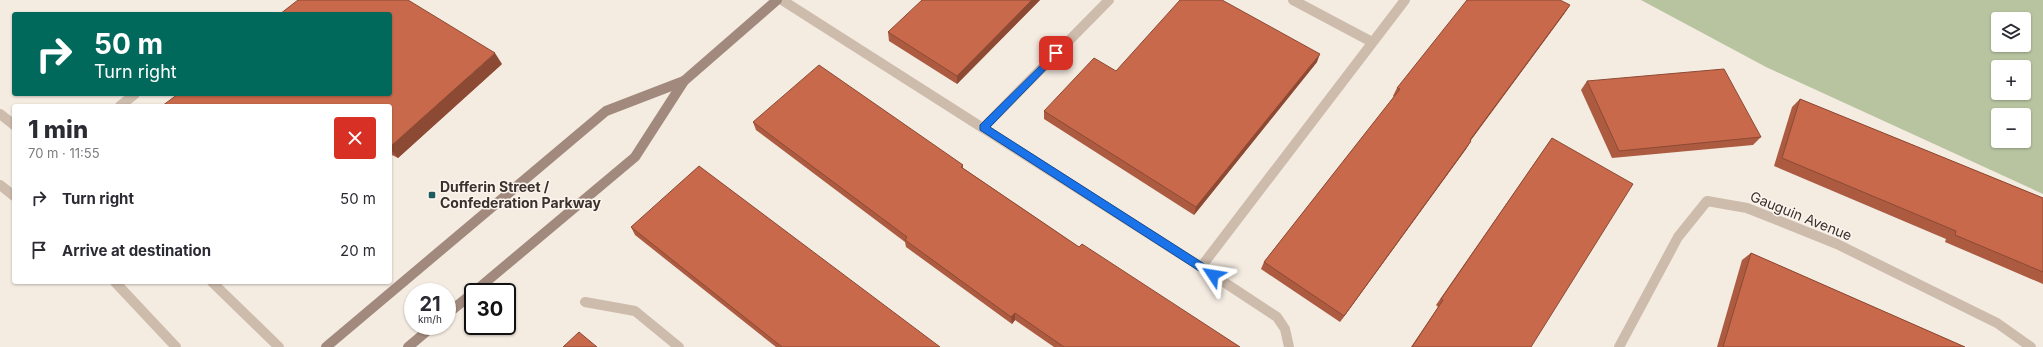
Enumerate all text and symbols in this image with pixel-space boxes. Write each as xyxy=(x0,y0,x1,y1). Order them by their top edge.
map controls xyxy=(1991,12,2031,148)
button: layers xyxy=(1991,12,2031,52)
text: 50 m xyxy=(94,27,163,61)
icon: right xyxy=(28,28,80,80)
pin xyxy=(1039,36,1073,70)
icon: arrive xyxy=(1045,42,1067,64)
button: + xyxy=(1991,60,2031,100)
text: Turn right xyxy=(94,61,177,82)
button: − xyxy=(1991,108,2031,148)
text: 1 min xyxy=(28,115,88,144)
button: close xyxy=(334,117,376,159)
text: 70 m · 11:55 xyxy=(28,145,100,161)
place label: Dufferin Street / Confederation Parkway xyxy=(440,178,601,211)
icon: right xyxy=(28,187,50,209)
street label: Gauguin Avenue xyxy=(1748,187,1855,244)
text: Turn right xyxy=(62,189,134,208)
text: 50 m xyxy=(340,189,376,208)
marker: Dufferin Street / Confederation Parkway xyxy=(427,190,437,200)
icon: arrive xyxy=(28,239,50,261)
text: Arrive at destination xyxy=(62,241,211,260)
text: 20 m xyxy=(340,241,376,260)
position arrow xyxy=(1192,254,1234,296)
speed limit sign: 30 xyxy=(464,283,516,335)
text: 21 xyxy=(419,292,441,316)
text: km/h xyxy=(418,313,442,325)

